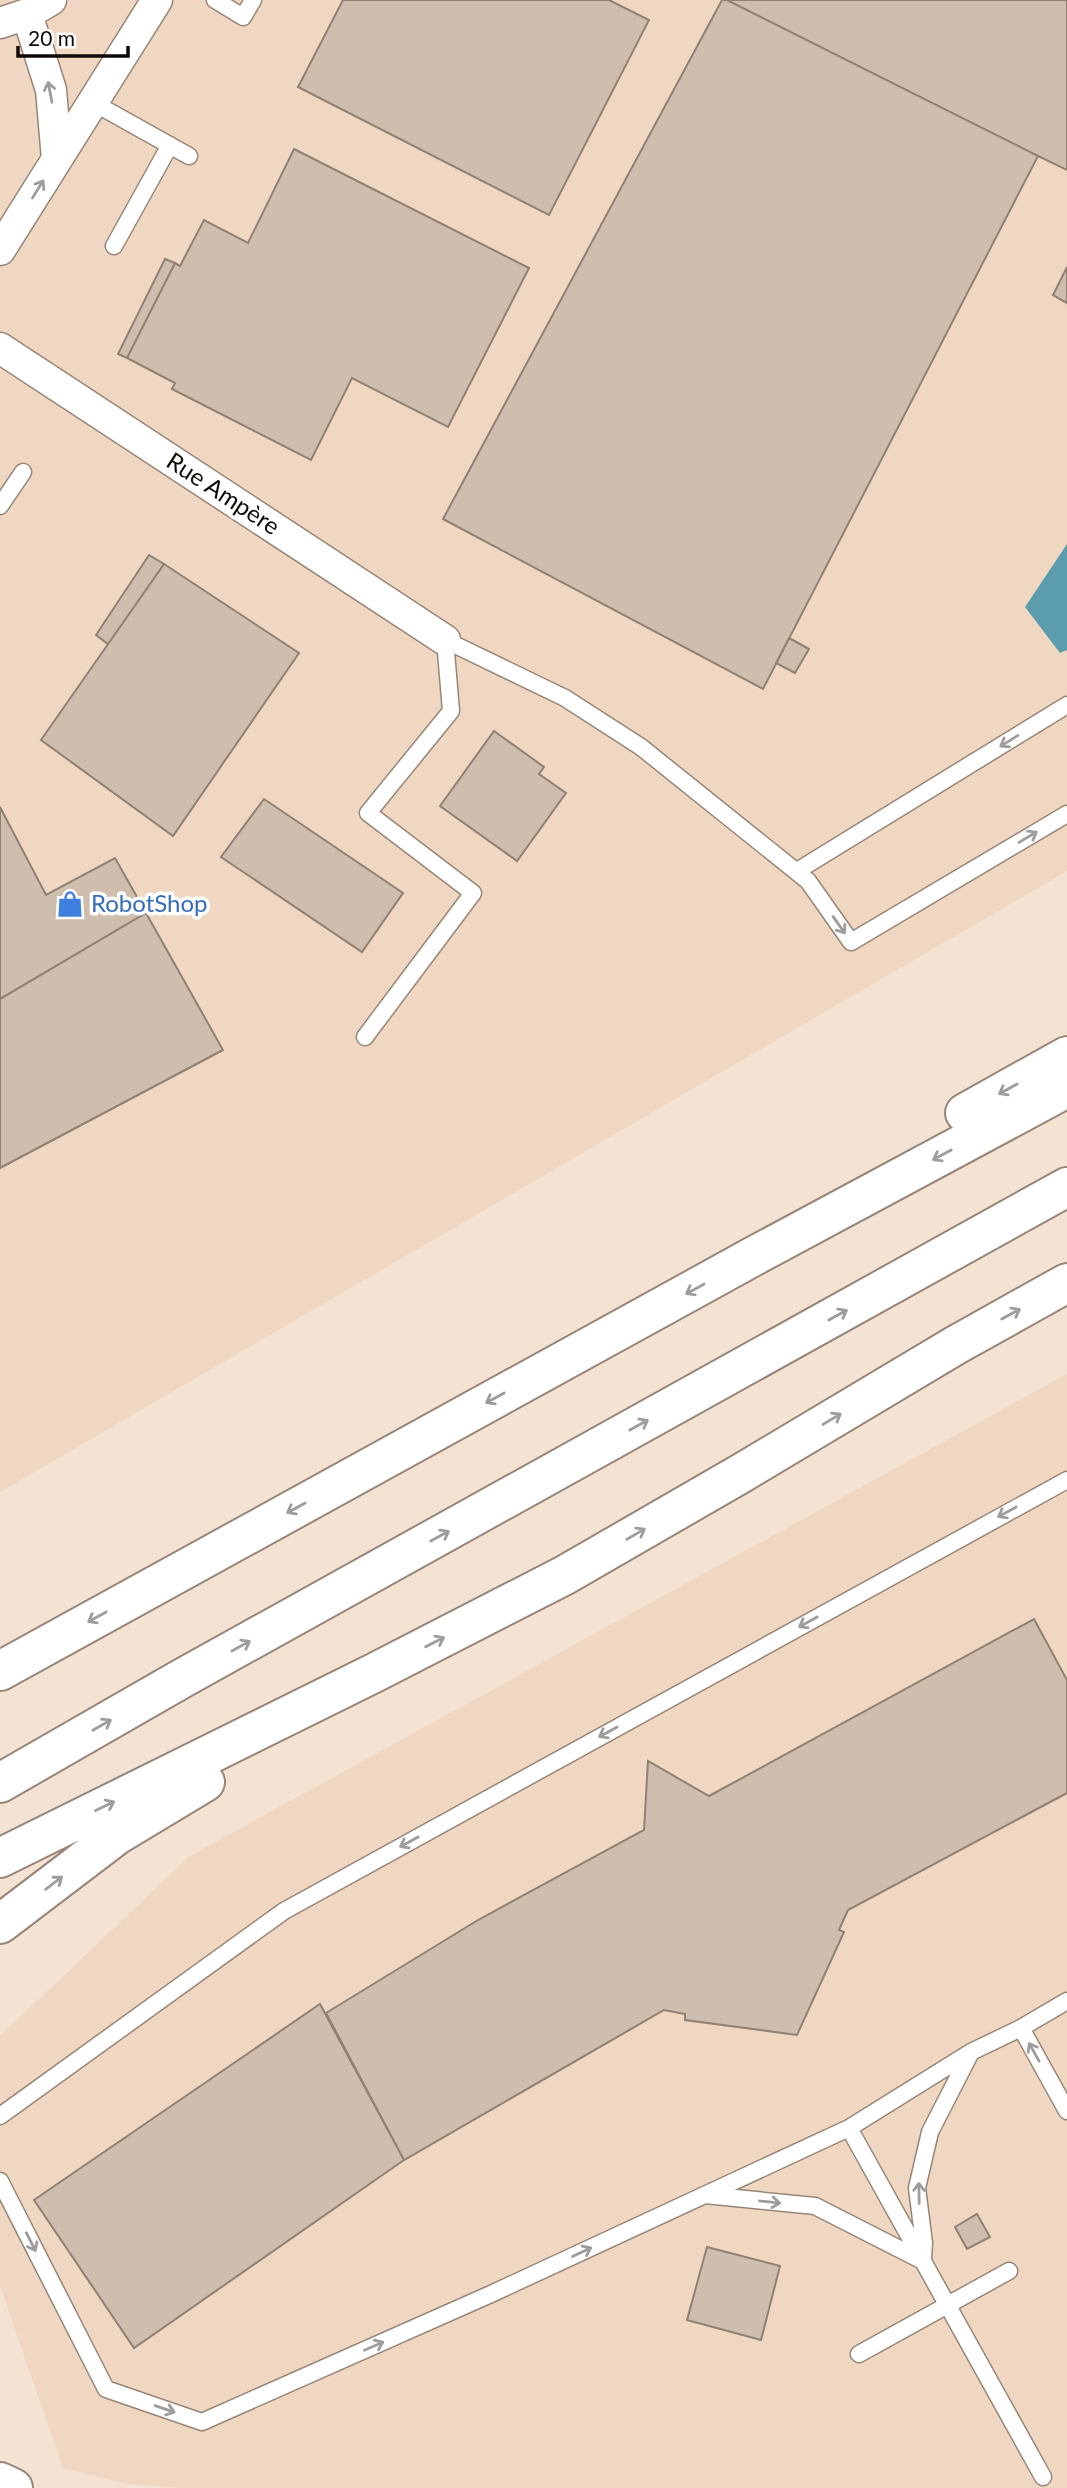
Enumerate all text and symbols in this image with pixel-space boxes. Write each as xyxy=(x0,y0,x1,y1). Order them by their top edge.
scale bar xyxy=(18,14,128,58)
text: 20 m xyxy=(28,25,75,50)
one-way arrow xyxy=(43,81,57,104)
one-way arrow xyxy=(31,180,46,199)
street label: Rue Ampère xyxy=(162,445,286,540)
one-way arrow xyxy=(999,734,1019,748)
one-way arrow xyxy=(1018,829,1038,843)
place label: RobotShop xyxy=(91,888,208,917)
shop icon: RobotShop xyxy=(55,889,85,919)
one-way arrow xyxy=(832,915,846,934)
one-way arrow xyxy=(998,1082,1018,1096)
one-way arrow xyxy=(932,1149,953,1162)
one-way arrow xyxy=(685,1282,705,1296)
one-way arrow xyxy=(827,1307,847,1321)
one-way arrow xyxy=(1001,1307,1021,1321)
one-way arrow xyxy=(486,1391,506,1405)
one-way arrow xyxy=(821,1412,841,1426)
one-way arrow xyxy=(628,1418,648,1432)
one-way arrow xyxy=(286,1502,307,1515)
one-way arrow xyxy=(997,1506,1018,1519)
one-way arrow xyxy=(625,1527,645,1541)
one-way arrow xyxy=(429,1529,450,1542)
one-way arrow xyxy=(87,1610,107,1624)
one-way arrow xyxy=(798,1615,818,1629)
one-way arrow xyxy=(424,1635,445,1648)
one-way arrow xyxy=(230,1639,251,1652)
one-way arrow xyxy=(91,1718,111,1732)
one-way arrow xyxy=(599,1725,619,1739)
one-way arrow xyxy=(94,1799,115,1813)
one-way arrow xyxy=(400,1835,420,1849)
one-way arrow xyxy=(44,1875,63,1890)
one-way arrow xyxy=(1027,2042,1041,2062)
one-way arrow xyxy=(912,2182,926,2205)
one-way arrow xyxy=(758,2196,781,2209)
one-way arrow xyxy=(25,2231,38,2252)
one-way arrow xyxy=(570,2245,592,2258)
one-way arrow xyxy=(363,2339,385,2352)
one-way arrow xyxy=(154,2404,176,2416)

